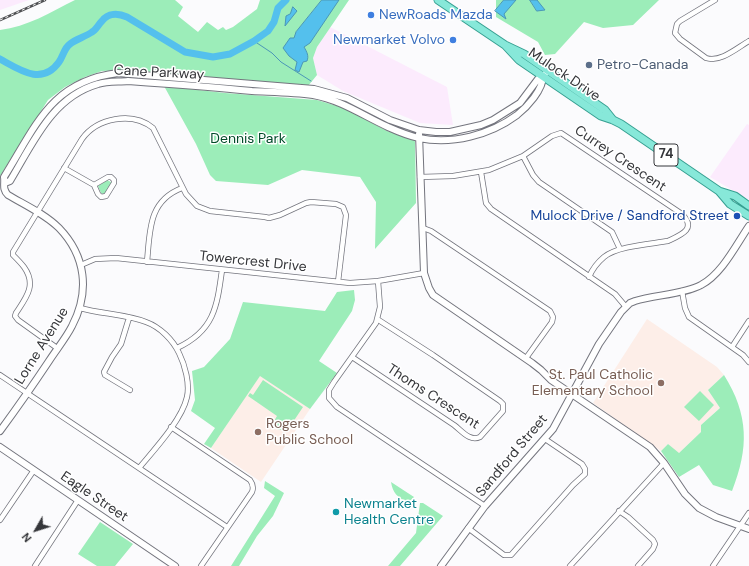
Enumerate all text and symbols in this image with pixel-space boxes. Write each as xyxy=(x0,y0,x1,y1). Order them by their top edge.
place label: NewRoads Mazda xyxy=(379,7,493,23)
marker: NewRoads Mazda xyxy=(366,10,376,20)
place label: Newmarket Volvo xyxy=(333,32,445,48)
marker: Newmarket Volvo xyxy=(448,35,458,45)
street label: Mulock Drive xyxy=(525,45,603,105)
place label: Petro-Canada xyxy=(597,57,688,73)
marker: Petro-Canada xyxy=(584,60,594,70)
street label: Cane Parkway xyxy=(113,62,205,84)
street label: Currey Crescent xyxy=(571,122,669,196)
park label: Dennis Park xyxy=(210,131,286,147)
road number: 74 xyxy=(654,144,678,166)
place label: Mulock Drive / Sandford Street xyxy=(530,208,729,224)
marker: Mulock Drive / Sandford Street xyxy=(732,211,742,221)
street label: Towercrest Drive xyxy=(198,248,308,276)
street label: Lorne Avenue xyxy=(12,304,72,388)
street label: Thoms Crescent xyxy=(384,361,482,433)
place label: St. Paul Catholic Elementary School xyxy=(532,367,653,400)
marker: St. Paul Catholic Elementary School xyxy=(656,378,666,388)
street label: Sandford Street xyxy=(473,411,551,501)
place label: Rogers Public School xyxy=(266,416,353,448)
marker: Rogers Public School xyxy=(253,427,263,437)
street label: Eagle Street xyxy=(57,468,131,526)
place label: Newmarket Health Centre xyxy=(344,496,434,528)
marker: Newmarket Health Centre xyxy=(331,507,341,517)
north arrow xyxy=(16,510,56,550)
text: N xyxy=(19,530,35,545)

